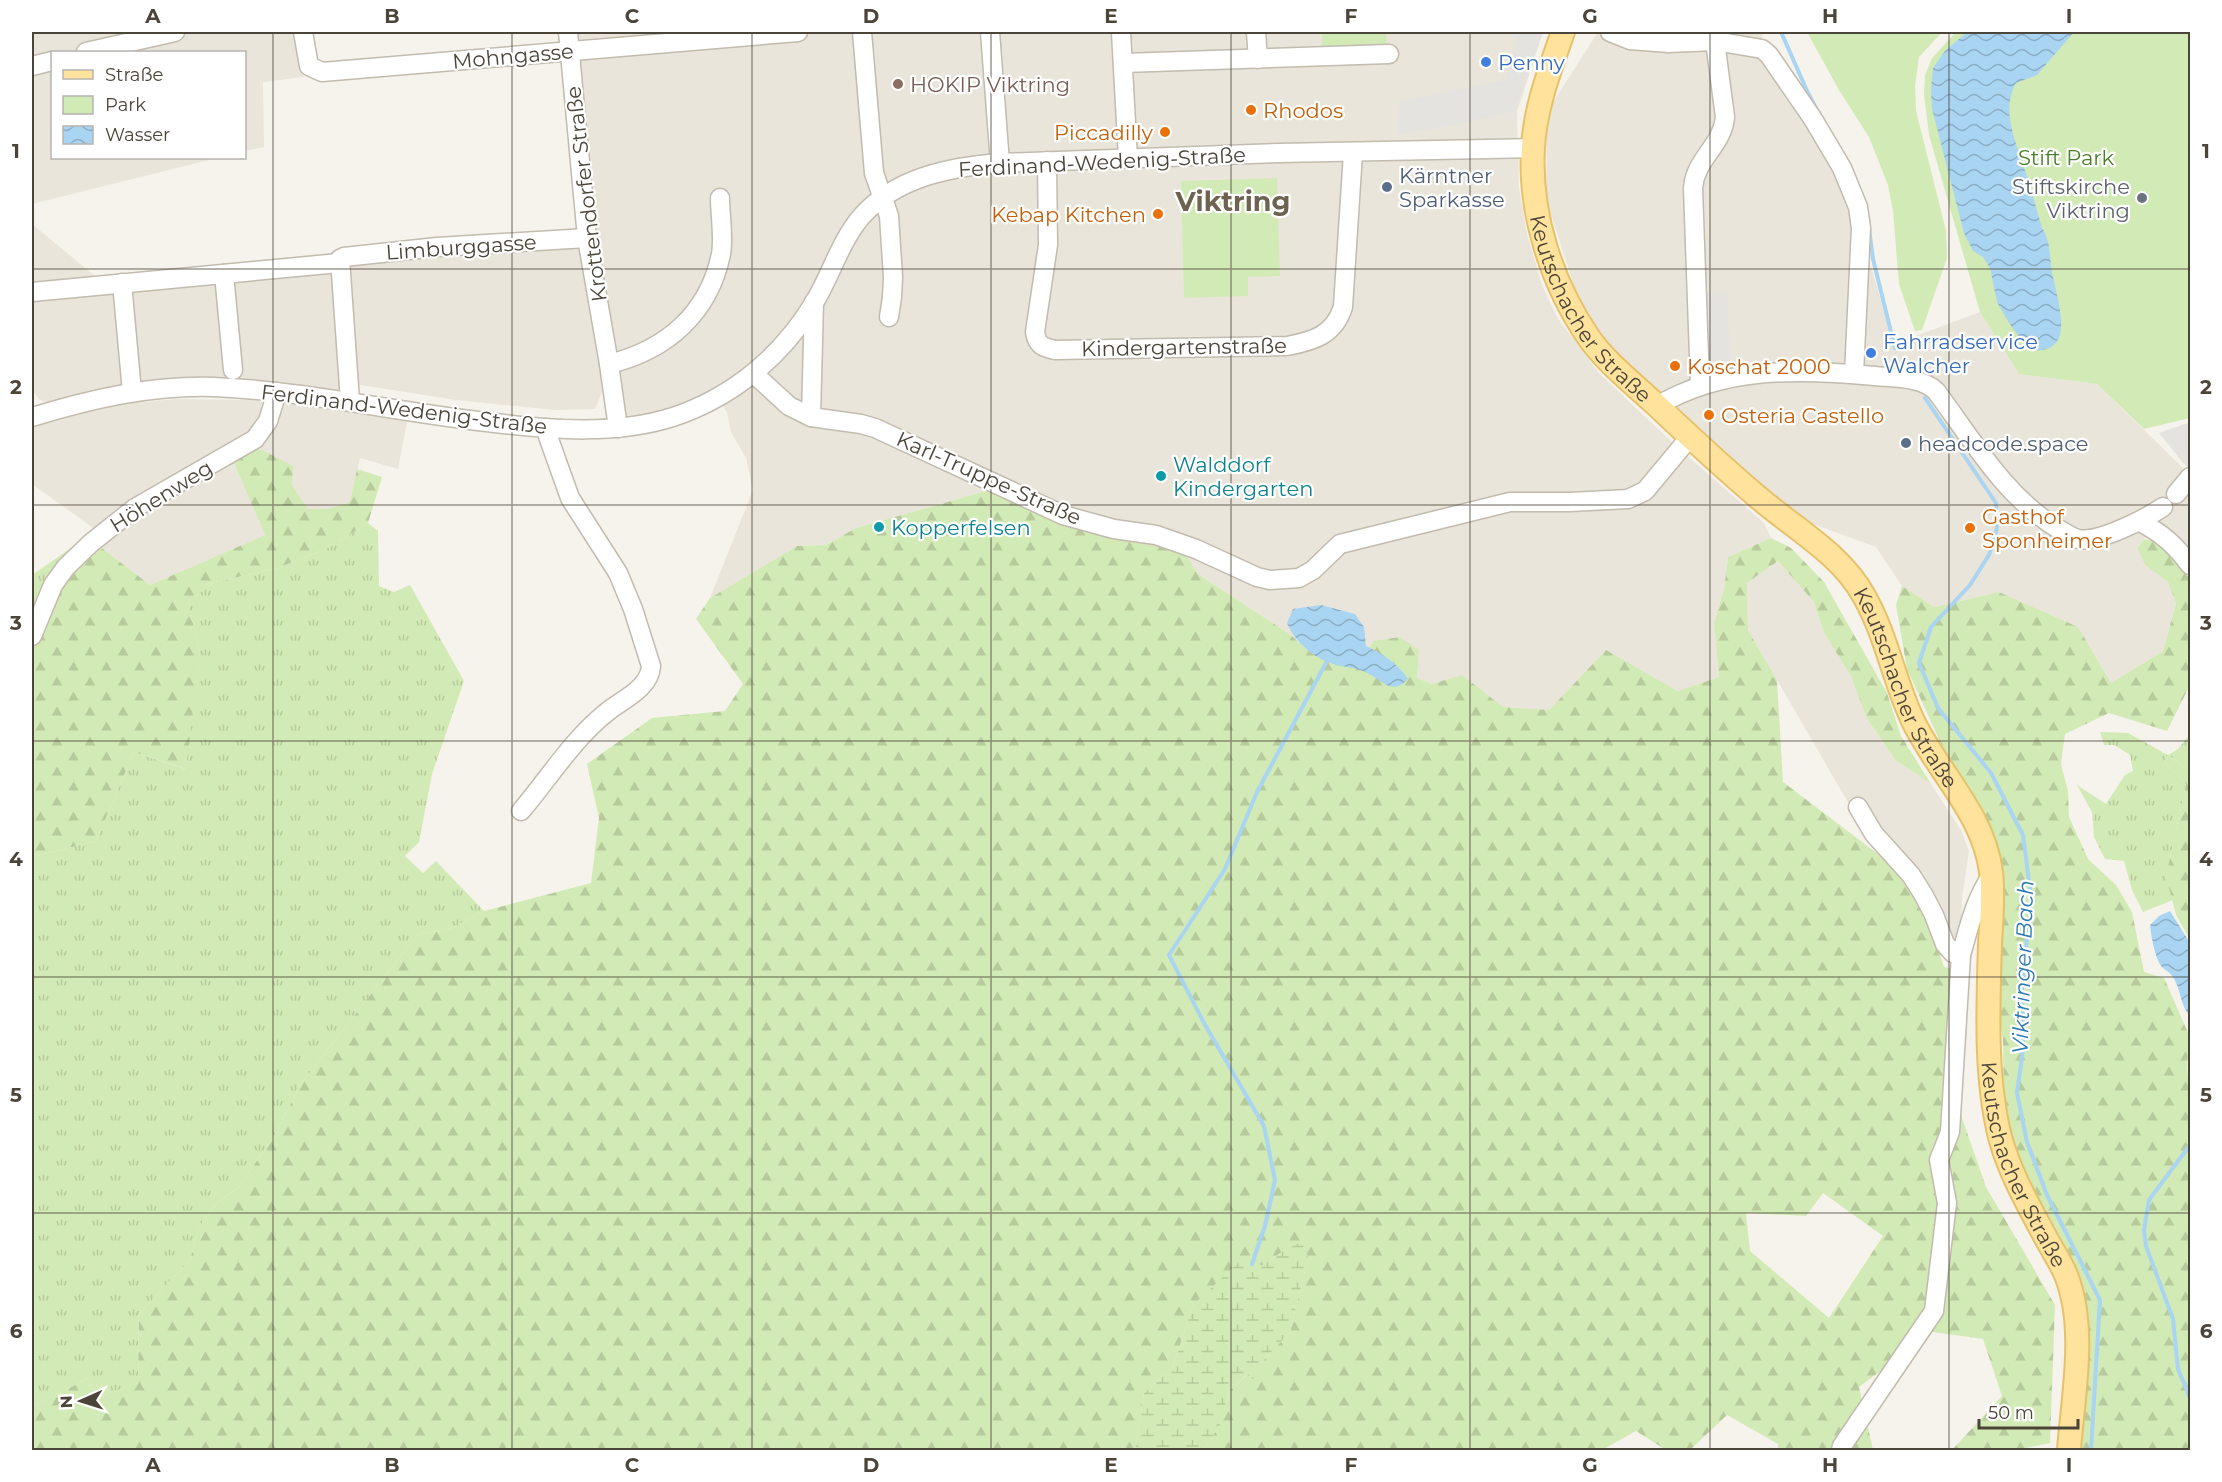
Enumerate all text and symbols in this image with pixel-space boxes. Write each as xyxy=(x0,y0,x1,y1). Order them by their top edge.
text: A xyxy=(144,4,161,28)
text: B xyxy=(384,4,400,28)
text: C xyxy=(625,4,640,28)
text: D xyxy=(863,4,879,28)
text: E xyxy=(1104,4,1118,28)
text: F xyxy=(1345,4,1358,28)
text: G xyxy=(1582,4,1598,28)
text: H xyxy=(1822,4,1838,28)
text: I xyxy=(2066,4,2072,28)
street label: Mohngasse xyxy=(451,38,575,74)
place label: Penny xyxy=(1498,50,1565,75)
legend xyxy=(51,51,246,159)
marker: Penny xyxy=(1479,55,1493,69)
text: Straße xyxy=(105,64,164,86)
place label: HOKIP Viktring xyxy=(910,72,1070,97)
marker: HOKIP Viktring xyxy=(891,77,905,91)
street label: Krottendorfer Straße xyxy=(560,85,612,303)
text: Park xyxy=(105,94,146,116)
place label: Rhodos xyxy=(1263,98,1343,123)
marker: Rhodos xyxy=(1244,103,1258,117)
place label: Piccadilly xyxy=(1054,120,1154,145)
text: Wasser xyxy=(105,124,170,146)
marker: Piccadilly xyxy=(1158,125,1172,139)
text: 1 xyxy=(12,139,20,163)
text: 1 xyxy=(2202,139,2210,163)
street label: Ferdinand-Wedenig-Straße xyxy=(958,142,1246,182)
park label: Stift Park xyxy=(2018,145,2115,170)
place label: Kärntner Sparkasse xyxy=(1399,163,1505,212)
place label: Stiftskirche Viktring xyxy=(2012,174,2130,223)
marker: Kärntner Sparkasse xyxy=(1380,180,1394,194)
district label: Viktring xyxy=(1175,185,1290,218)
marker: Stiftskirche Viktring xyxy=(2135,191,2149,205)
place label: Kebap Kitchen xyxy=(991,202,1146,227)
marker: Kebap Kitchen xyxy=(1151,207,1165,221)
street label: Keutschacher Straße xyxy=(1525,212,1657,407)
street label: Limburggasse xyxy=(385,229,537,265)
place label: Fahrradservice Walcher xyxy=(1883,329,2038,378)
street label: Kindergartenstraße xyxy=(1081,333,1287,361)
marker: Fahrradservice Walcher xyxy=(1864,346,1878,360)
place label: Koschat 2000 xyxy=(1687,354,1831,379)
marker: Koschat 2000 xyxy=(1668,359,1682,373)
text: 2 xyxy=(10,375,22,399)
text: 2 xyxy=(2200,375,2212,399)
street label: Ferdinand-Wedenig-Straße xyxy=(260,379,548,439)
place label: Osteria Castello xyxy=(1721,403,1884,428)
marker: Osteria Castello xyxy=(1702,408,1716,422)
street label: Karl-Truppe-Straße xyxy=(893,426,1085,530)
place label: headcode.space xyxy=(1918,431,2089,456)
marker: headcode.space xyxy=(1899,436,1913,450)
place label: Walddorf Kindergarten xyxy=(1173,452,1313,501)
street label: Höhenweg xyxy=(105,455,217,537)
marker: Walddorf Kindergarten xyxy=(1154,469,1168,483)
place label: Gasthof Sponheimer xyxy=(1982,504,2112,553)
place label: Kopperfelsen xyxy=(891,515,1031,540)
marker: Kopperfelsen xyxy=(872,520,886,534)
marker: Gasthof Sponheimer xyxy=(1963,521,1977,535)
street label: Keutschacher Straße xyxy=(1849,582,1963,792)
text: 3 xyxy=(9,611,22,635)
text: 3 xyxy=(2199,611,2212,635)
text: 4 xyxy=(9,847,23,871)
text: 4 xyxy=(2199,847,2213,871)
water label: Viktringer Bach xyxy=(2006,880,2040,1054)
street label: Keutschacher Straße xyxy=(1977,1061,2072,1271)
text: 5 xyxy=(10,1083,22,1107)
text: 5 xyxy=(2200,1083,2212,1107)
text: 6 xyxy=(10,1319,23,1343)
text: 6 xyxy=(2200,1319,2213,1343)
north arrow xyxy=(51,1371,111,1431)
scale bar xyxy=(1979,1392,2078,1430)
text: N xyxy=(57,1395,76,1409)
text: 50 m xyxy=(1988,1402,2034,1424)
text: A xyxy=(144,1453,161,1477)
text: B xyxy=(384,1453,400,1477)
text: C xyxy=(625,1453,640,1477)
text: D xyxy=(863,1453,879,1477)
text: E xyxy=(1104,1453,1118,1477)
text: F xyxy=(1345,1453,1358,1477)
text: G xyxy=(1582,1453,1598,1477)
text: H xyxy=(1822,1453,1838,1477)
text: I xyxy=(2066,1453,2072,1477)

